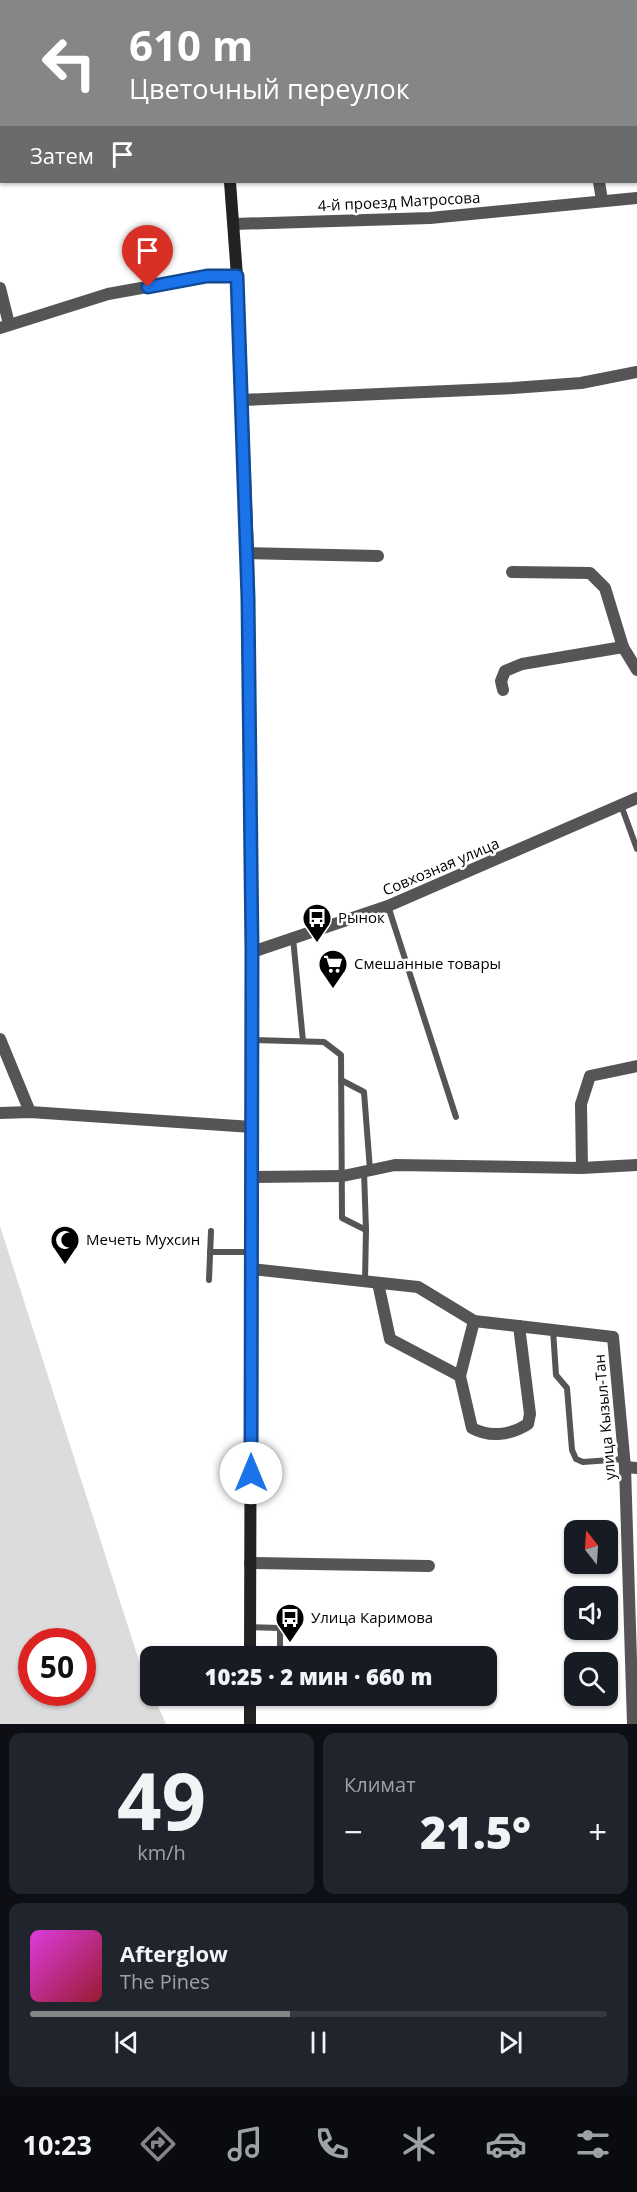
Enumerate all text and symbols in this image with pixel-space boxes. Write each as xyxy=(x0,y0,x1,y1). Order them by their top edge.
text: 610 m xyxy=(129,16,253,73)
icon: left xyxy=(30,24,108,102)
text: Цветочный переулок xyxy=(129,70,410,107)
icon: arrive xyxy=(106,138,139,171)
text: Затем xyxy=(30,140,94,170)
street label: 4-й проезд Матросова xyxy=(317,187,481,215)
pin xyxy=(122,225,173,287)
icon: arrive xyxy=(131,234,164,267)
street label: Совхозная улица xyxy=(379,833,502,900)
bus stop icon: Рынок xyxy=(301,902,333,944)
place label: Рынок xyxy=(338,907,385,927)
supermarket icon: Смешанные товары xyxy=(317,948,349,990)
place label: Смешанные товары xyxy=(354,953,501,973)
mosque icon: Мечеть Мухсин xyxy=(49,1224,81,1266)
place label: Мечеть Мухсин xyxy=(86,1229,200,1249)
street label: улица Кызыл-Тан xyxy=(589,1353,619,1481)
position arrow xyxy=(219,1441,283,1505)
north arrow xyxy=(564,1520,618,1574)
map controls xyxy=(564,1520,618,1706)
button: sound xyxy=(564,1586,618,1640)
bus stop icon: Улица Каримова xyxy=(274,1602,306,1644)
place label: Улица Каримова xyxy=(311,1607,433,1627)
speed limit sign: 50 xyxy=(18,1628,96,1706)
button: search xyxy=(564,1652,618,1706)
text: 10:25 · 2 мин · 660 m xyxy=(205,1661,432,1691)
text: 49 xyxy=(117,1747,206,1853)
text: Климат xyxy=(344,1771,416,1798)
text: 21.5° xyxy=(420,1801,531,1862)
text: − xyxy=(344,1809,363,1854)
text: + xyxy=(588,1809,607,1854)
text: km/h xyxy=(137,1839,186,1866)
text: Afterglow xyxy=(120,1938,228,1968)
text: The Pines xyxy=(120,1968,210,1995)
icon: previous xyxy=(110,2026,143,2059)
icon: pause xyxy=(302,2026,335,2059)
icon: next xyxy=(494,2026,527,2059)
icon: directions xyxy=(137,2123,179,2165)
icon: music xyxy=(224,2123,266,2165)
icon: phone xyxy=(311,2123,353,2165)
icon: climate xyxy=(398,2123,440,2165)
icon: car xyxy=(485,2123,527,2165)
icon: filters xyxy=(572,2123,614,2165)
text: 10:23 xyxy=(23,2126,92,2163)

